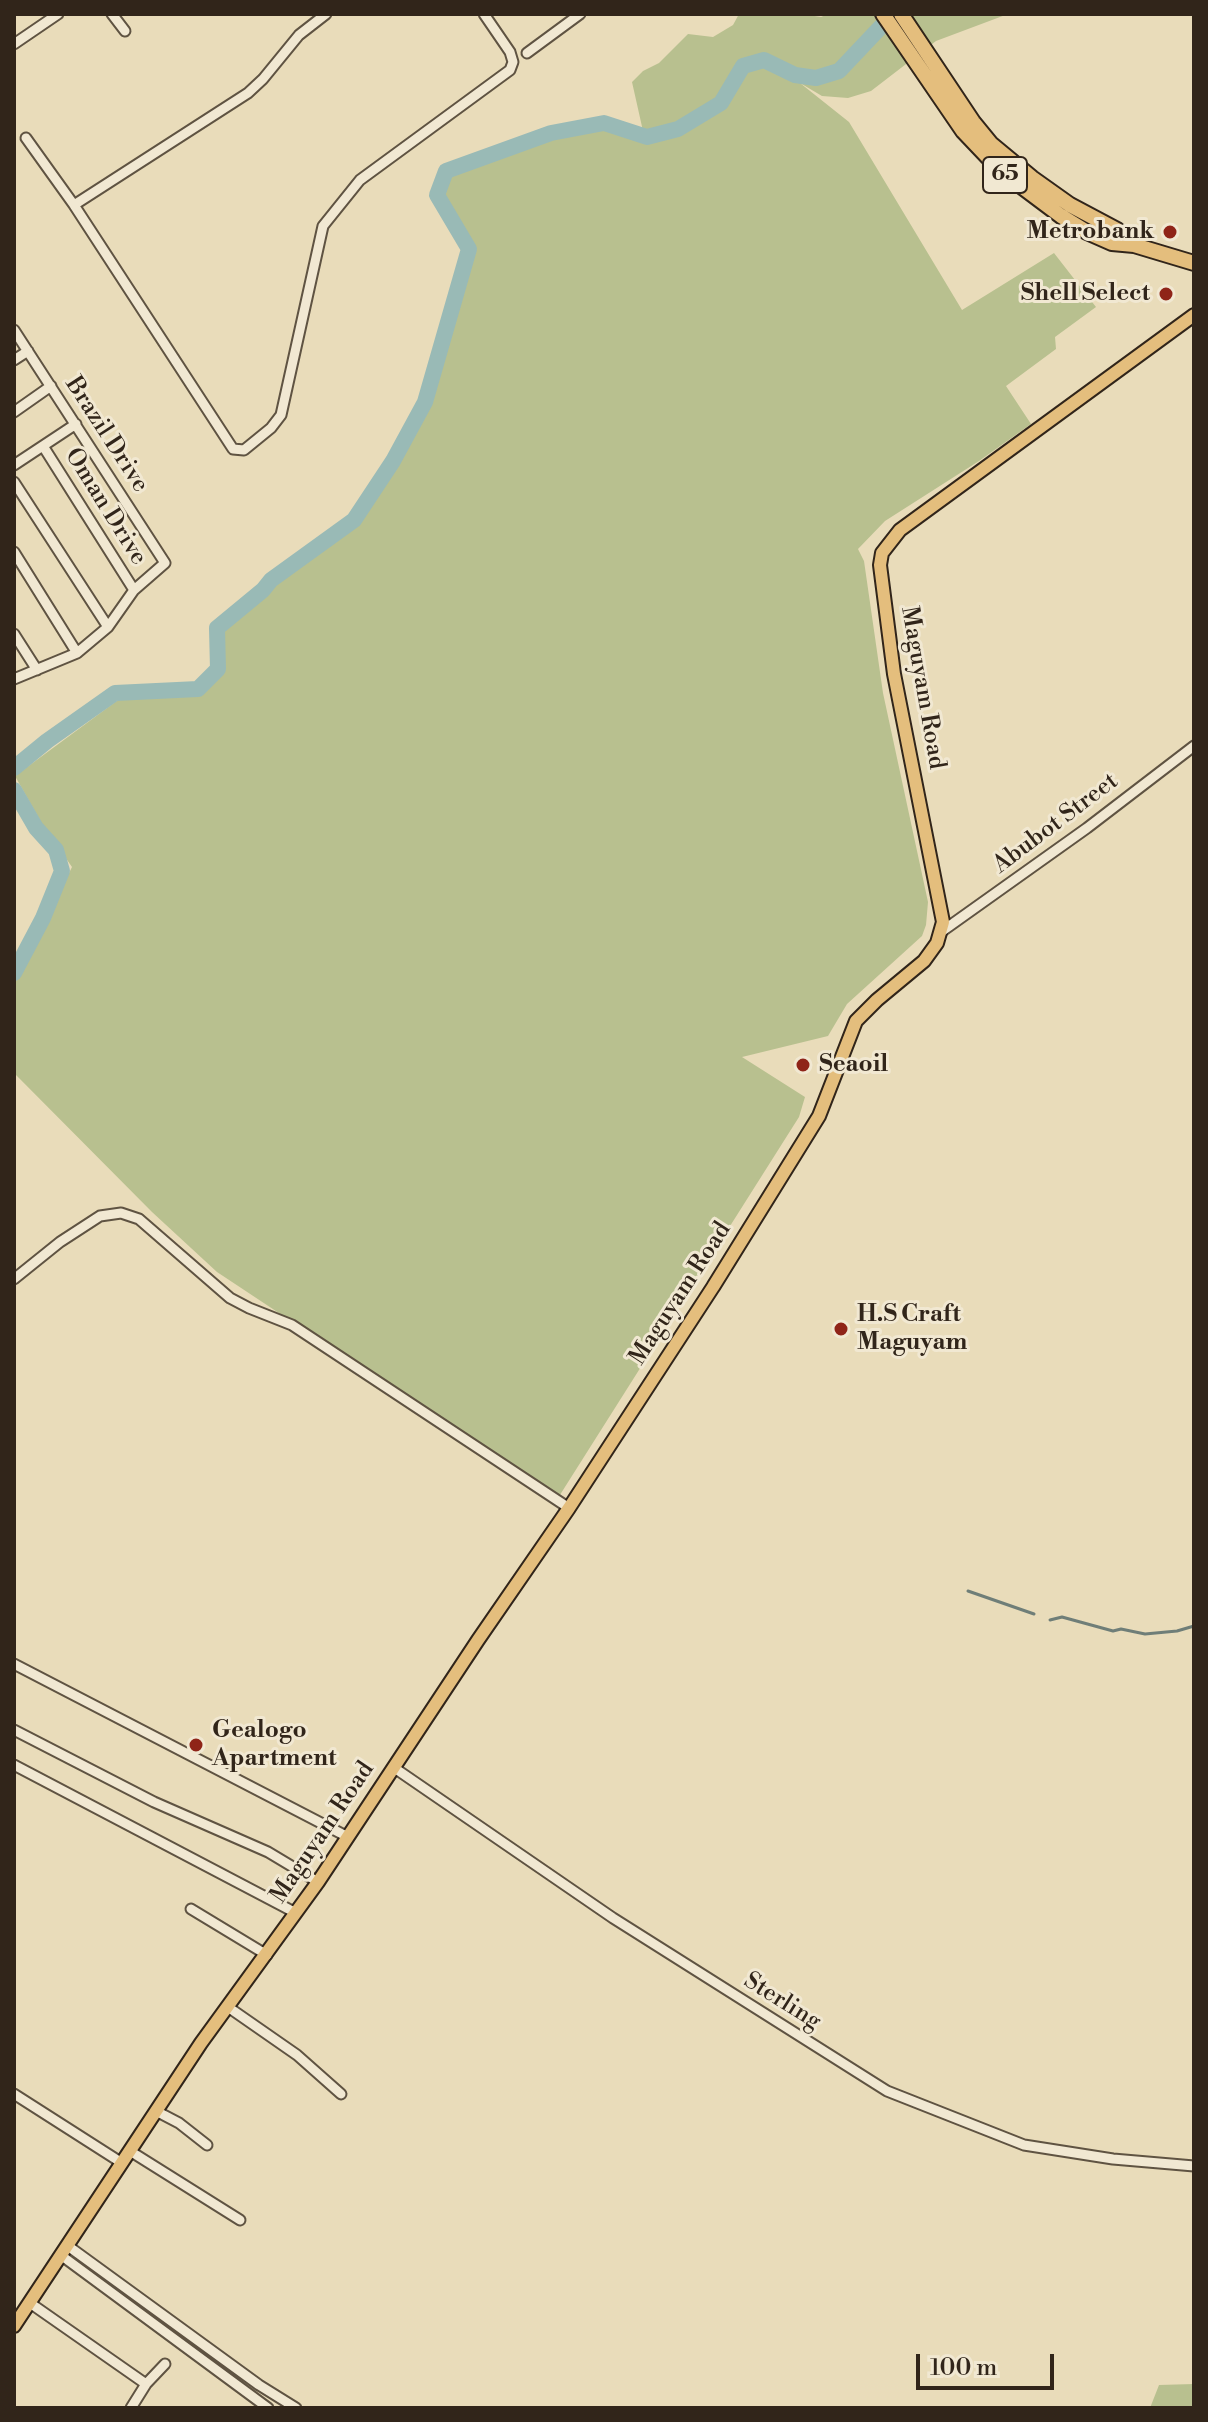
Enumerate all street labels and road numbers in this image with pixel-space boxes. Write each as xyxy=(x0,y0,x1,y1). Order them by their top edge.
road number: 65 xyxy=(983,157,1027,193)
street label: Brazil Drive xyxy=(58,372,154,498)
street label: Oman Drive xyxy=(58,443,152,571)
street label: Maguyam Road xyxy=(894,604,950,772)
street label: Abubot Street xyxy=(988,768,1124,880)
street label: Maguyam Road xyxy=(624,1217,738,1371)
street label: Maguyam Road xyxy=(265,1757,381,1909)
street label: Sterling xyxy=(738,1967,826,2037)

